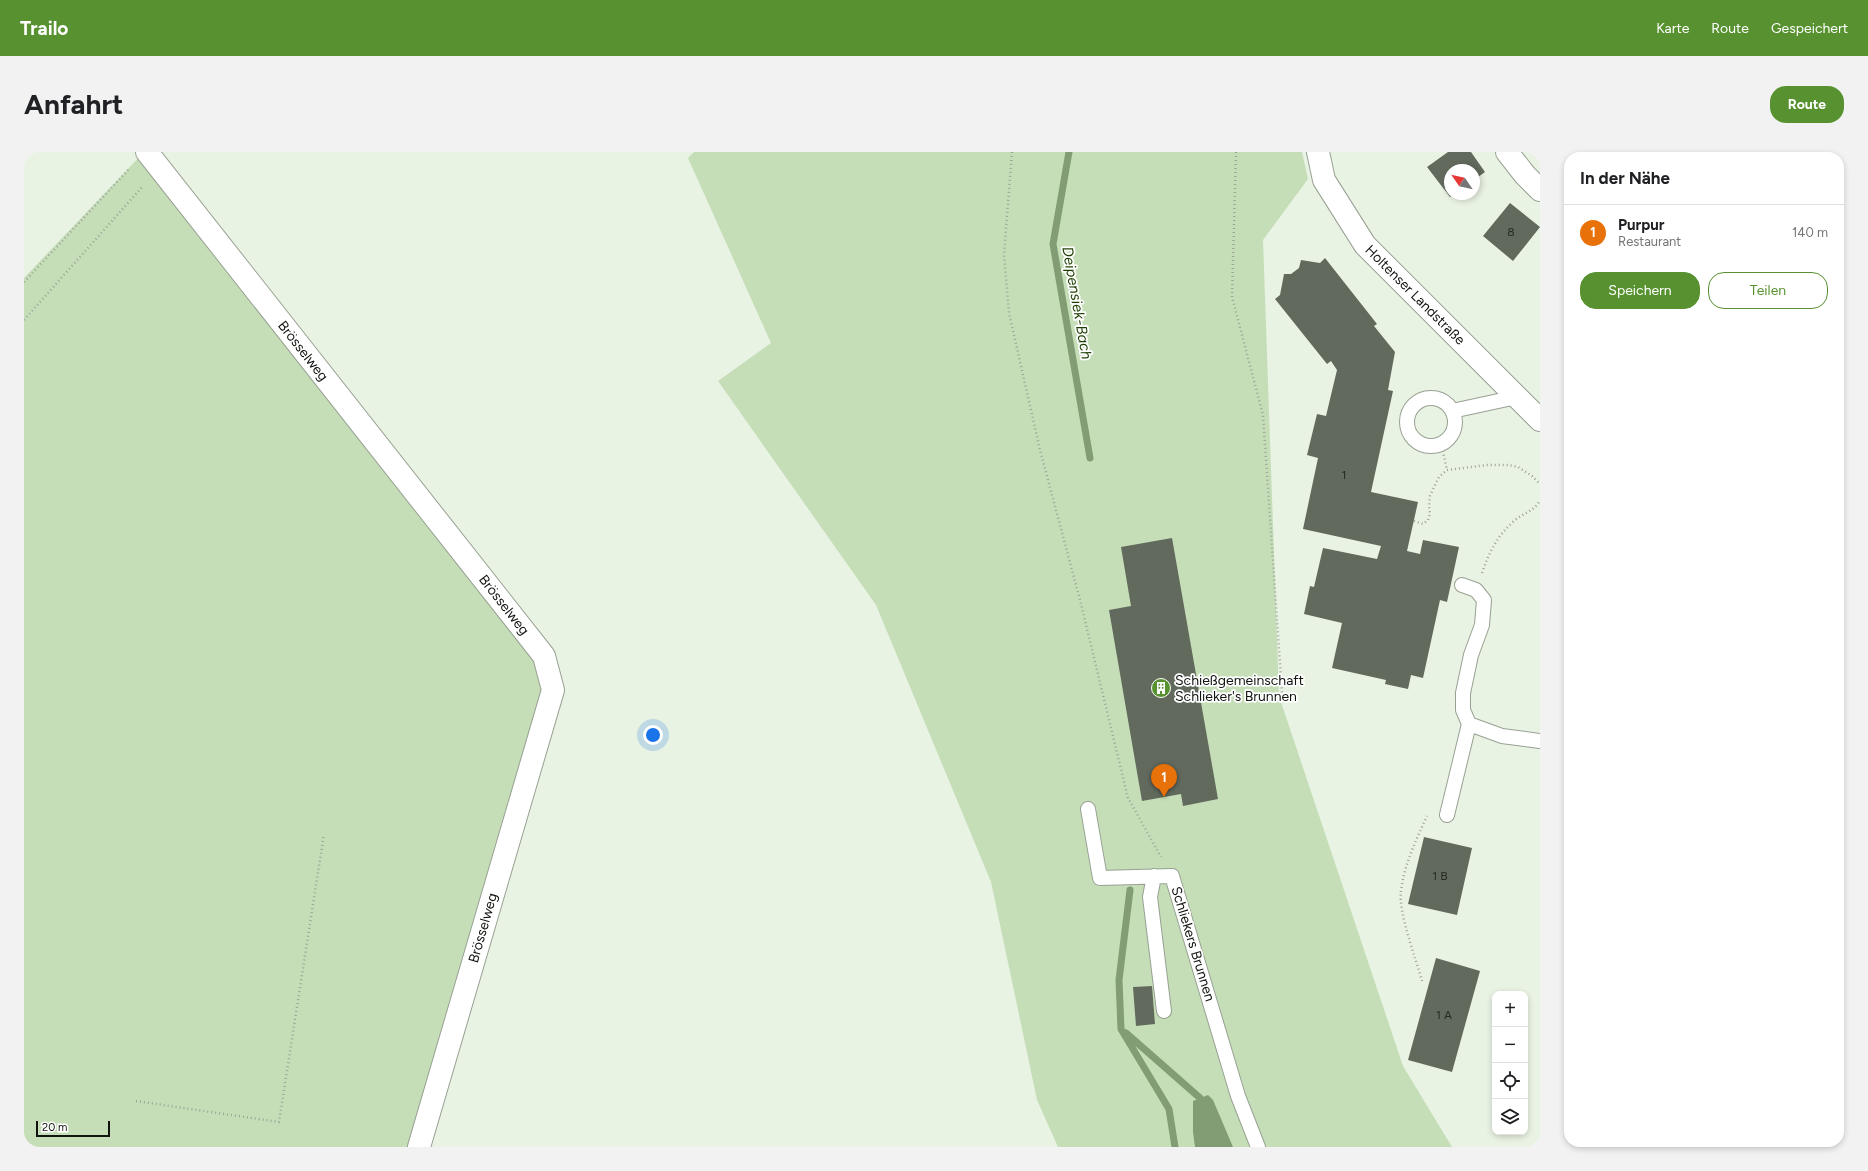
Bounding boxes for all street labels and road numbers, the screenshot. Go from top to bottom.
street label: Holtenser Landstraße [1361,241,1469,349]
street label: Brösselweg [274,317,332,385]
street label: Brösselweg [475,571,533,639]
street label: Schliekers Brunnen [1167,885,1219,1004]
street label: Brösselweg [465,891,501,965]

